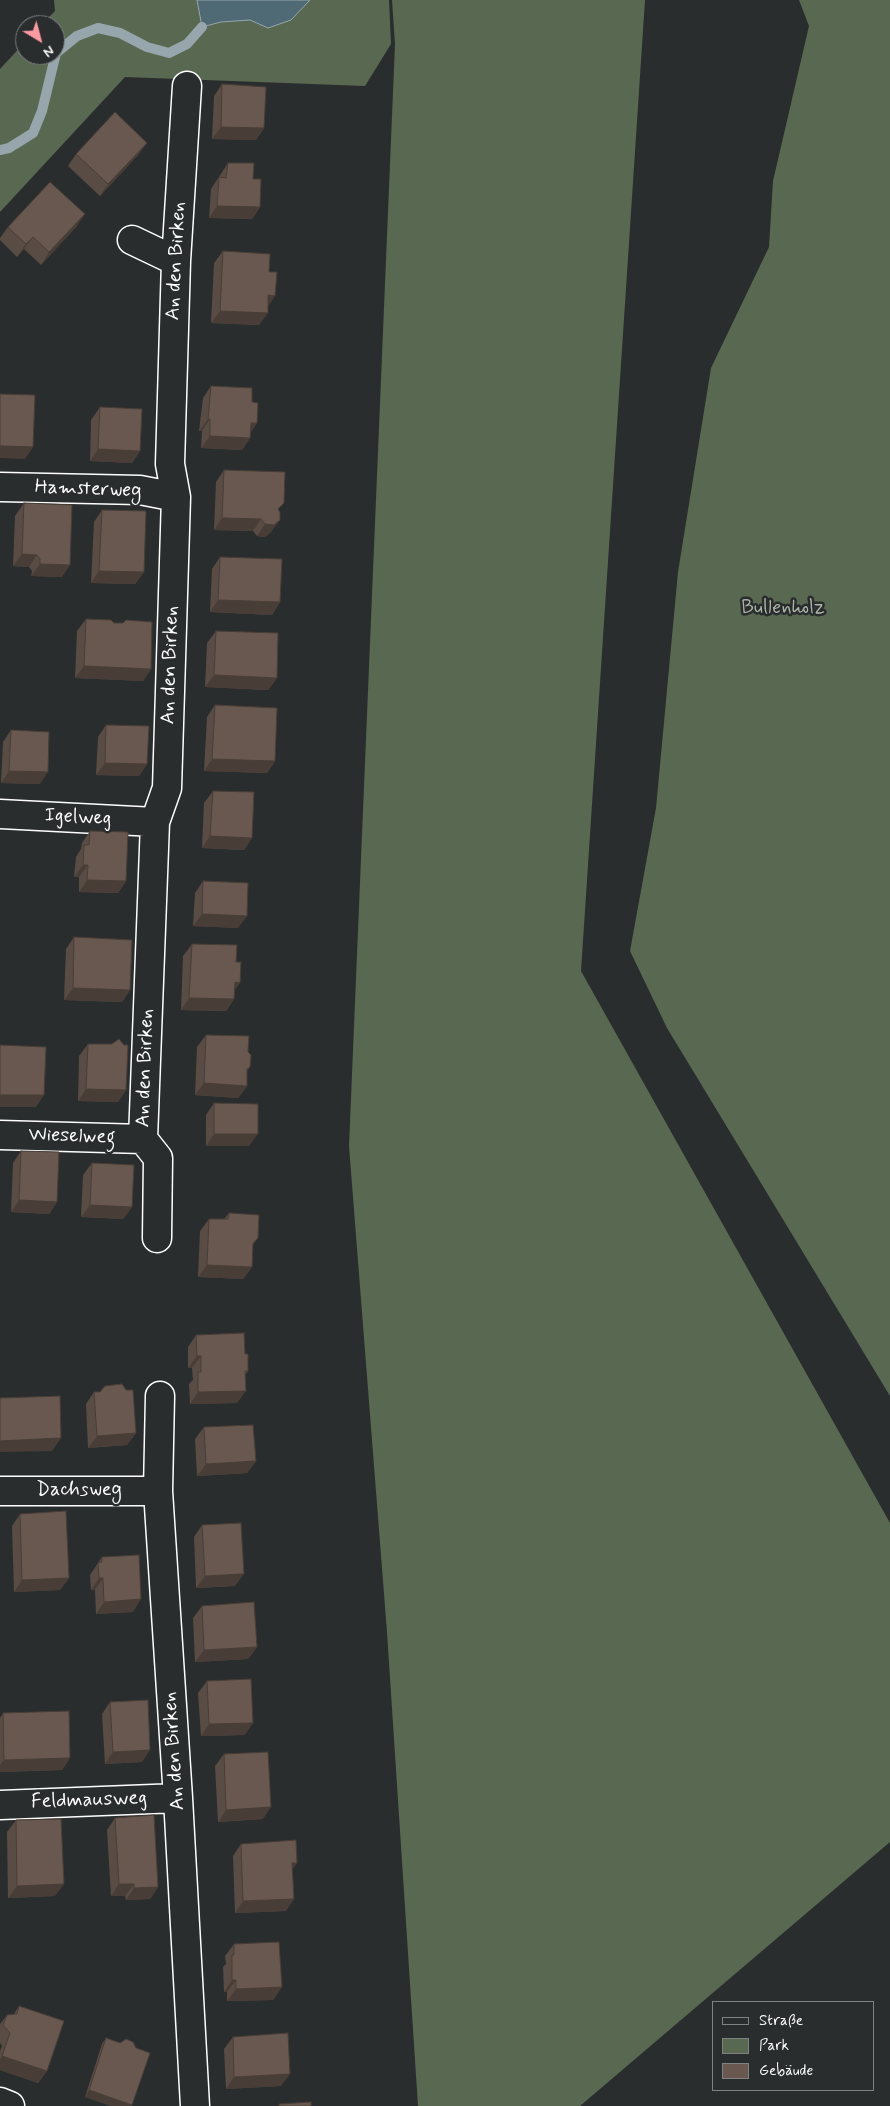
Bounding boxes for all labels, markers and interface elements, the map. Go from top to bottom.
north arrow [15,15,65,65]
text: N [39,41,58,61]
street label: An den Birken [162,201,192,321]
street label: Hamsterweg [34,476,142,504]
park label: Bullenholz [741,597,825,621]
street label: An den Birken [157,605,185,725]
street label: Igelweg [44,804,112,832]
street label: An den Birken [132,1008,160,1128]
street label: Wieselweg [28,1123,116,1151]
street label: Dachsweg [36,1479,122,1503]
street label: An den Birken [159,1691,191,1811]
street label: Feldmausweg [31,1787,147,1815]
legend [712,2001,875,2091]
text: Straße [759,2011,803,2031]
text: Park [759,2036,789,2056]
text: Gebäude [759,2061,813,2081]

